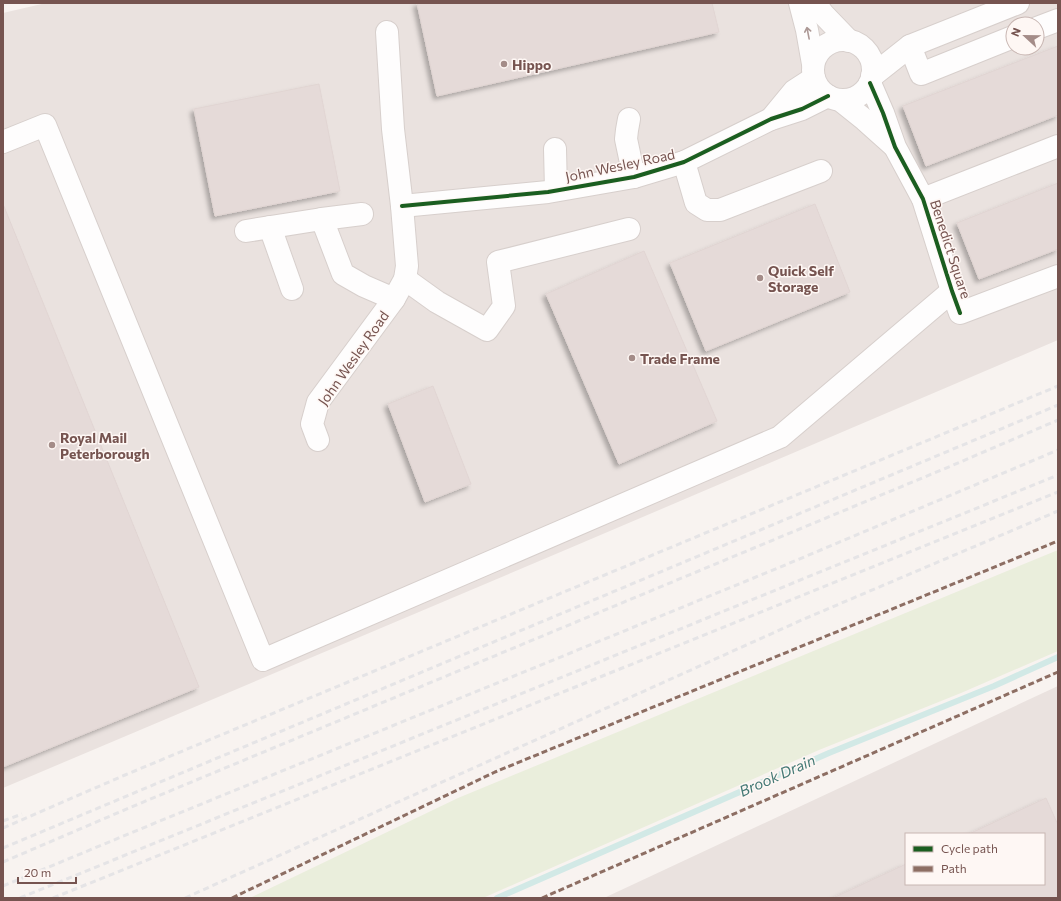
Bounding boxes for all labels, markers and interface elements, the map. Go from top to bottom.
north arrow [1005,16,1045,56]
text: N [1008,26,1023,38]
one-way arrow [803,27,811,40]
place label: Hippo [512,56,551,73]
marker: Hippo [499,59,509,69]
street label: John Wesley Road [564,145,676,185]
street label: Benedict Square [927,197,975,301]
place label: Quick Self Storage [768,262,834,295]
marker: Quick Self Storage [755,273,765,283]
street label: John Wesley Road [314,307,392,409]
place label: Trade Frame [640,350,720,367]
marker: Trade Frame [627,353,637,363]
place label: Royal Mail Peterborough [60,429,150,462]
marker: Royal Mail Peterborough [47,440,57,450]
water label: Brook Drain [736,750,818,800]
legend [905,833,1045,885]
text: Cycle path [941,841,998,855]
scale bar [18,859,76,885]
text: Path [941,861,967,875]
text: 20 m [24,865,51,879]

